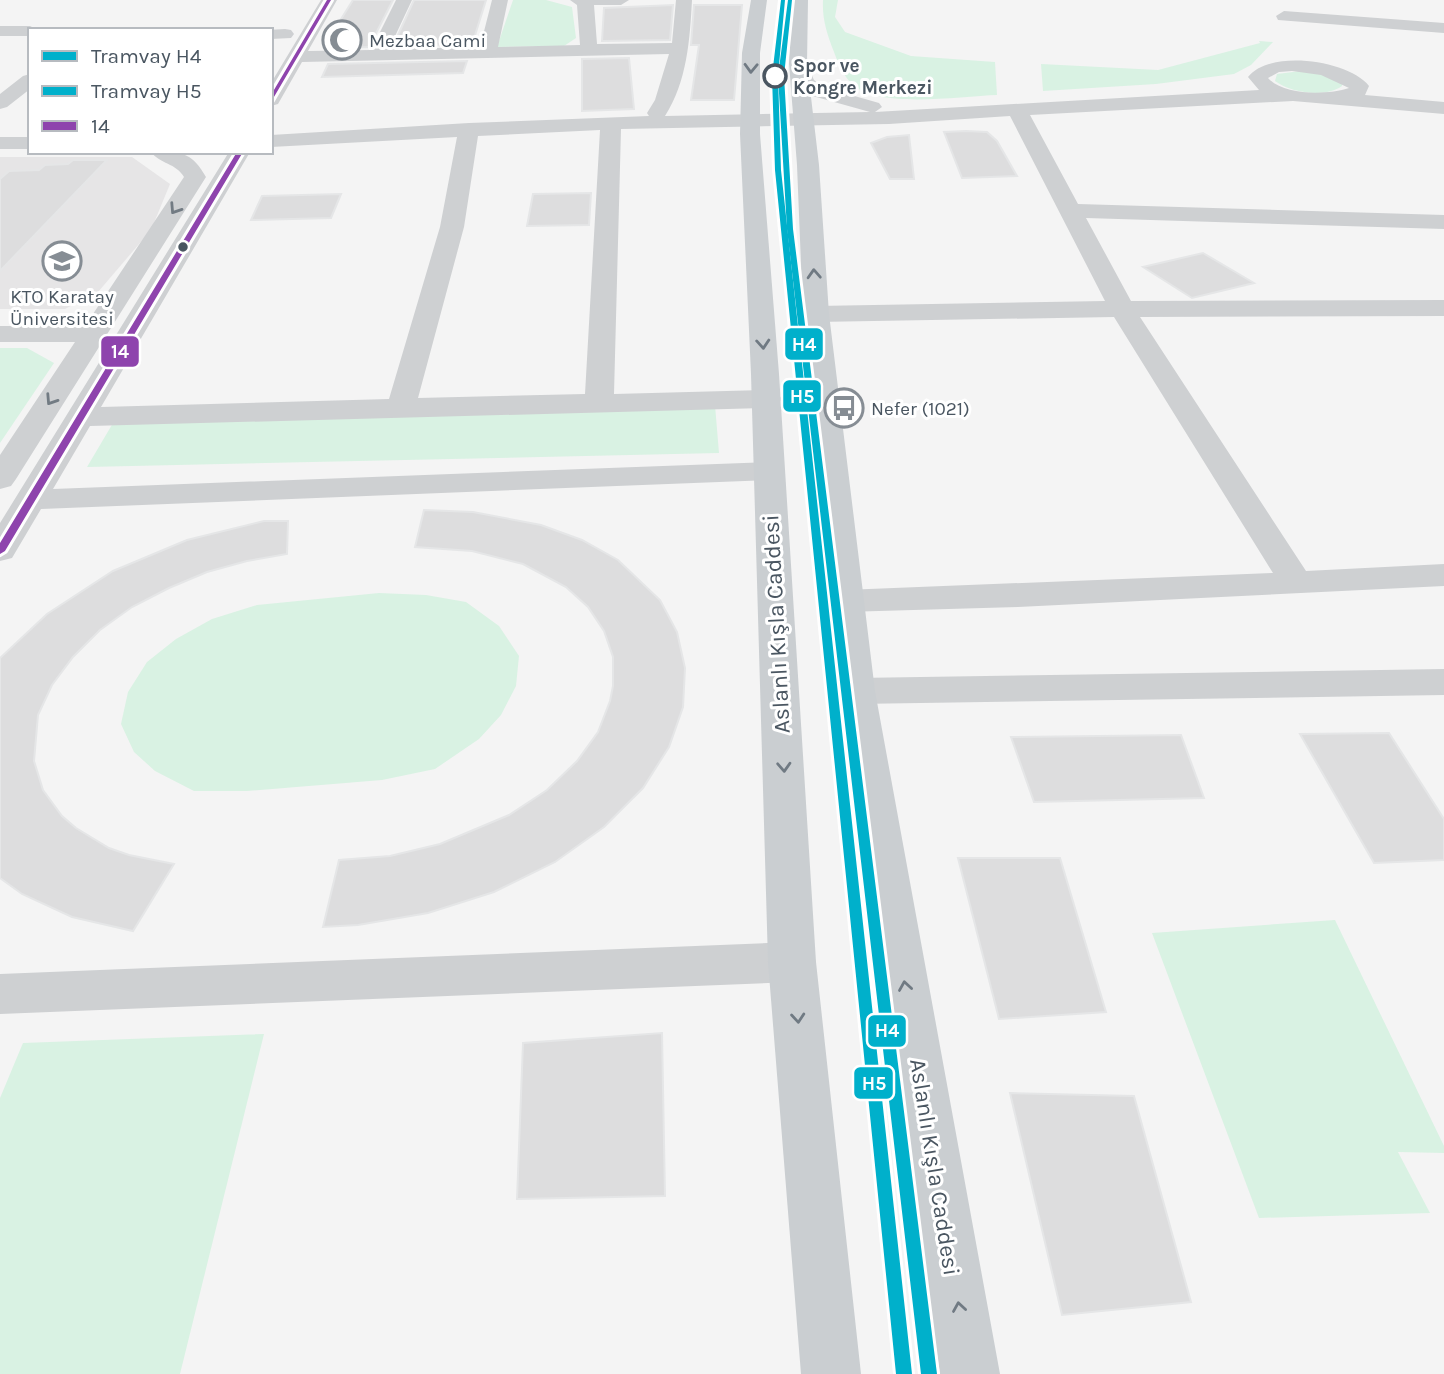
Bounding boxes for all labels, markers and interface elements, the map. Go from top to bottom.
mosque icon: Mezbaa Cami [321,19,363,61]
legend [28,28,273,154]
place label: Mezbaa Cami [369,30,486,52]
text: Tramvay H4 [91,44,202,68]
place label: Spor ve Kongre Merkezi [793,55,933,99]
one-way arrow [744,62,759,73]
marker: Spor ve Kongre Merkezi [763,64,787,88]
text: Tramvay H5 [91,79,202,103]
text: 14 [91,114,110,138]
one-way arrow [170,202,183,215]
school or university icon: KTO Karatay Üniversitesi [41,240,83,282]
unlabelled marker [176,240,190,254]
one-way arrow [807,269,822,280]
place label: KTO Karatay Üniversitesi [10,286,114,330]
line badge: H4 [784,327,824,361]
text: H4 [792,334,817,356]
line badge: 14 [100,335,140,368]
one-way arrow [756,338,771,349]
text: 14 [111,341,130,363]
line badge: H5 [782,379,822,413]
text: H5 [790,386,814,408]
bus stop icon: Nefer (1021) [823,387,865,429]
one-way arrow [47,393,60,406]
place label: Nefer (1021) [871,398,970,420]
street label: Aslanlı Kışla Caddesi [757,514,796,734]
one-way arrow [776,761,791,772]
one-way arrow [898,980,913,992]
one-way arrow [790,1012,805,1024]
line badge: H4 [867,1014,907,1048]
text: H4 [875,1020,900,1042]
street label: Aslanlı Kışla Caddesi [904,1057,965,1277]
line badge: H5 [853,1066,894,1100]
text: H5 [862,1073,886,1095]
one-way arrow [952,1301,967,1313]

